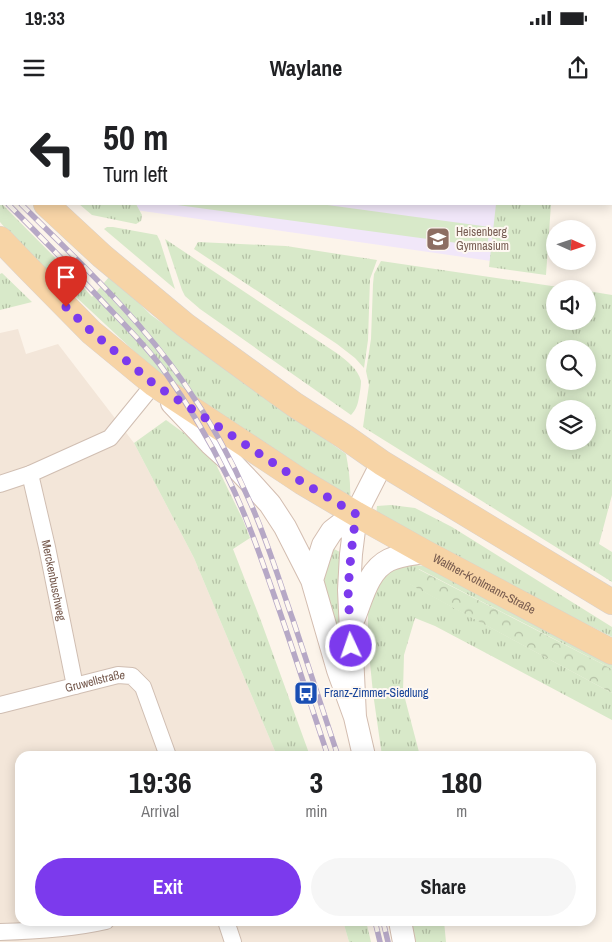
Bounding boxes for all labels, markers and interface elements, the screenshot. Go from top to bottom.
text: 19:33 [25,5,65,31]
text: Waylane [270,53,342,83]
icon: menu [20,54,48,82]
icon: share [564,54,592,82]
text: 50 m [103,114,168,161]
icon: left [20,120,85,185]
text: Turn left [103,159,168,189]
north arrow [546,220,596,270]
map controls [546,220,596,450]
place label: Heisenberg Gymnasium [456,224,509,254]
school or university icon: Heisenberg Gymnasium [425,226,451,252]
pin [45,256,87,307]
icon: arrive [52,263,80,291]
button: sound [546,280,596,330]
button: search [546,340,596,390]
button: layers [546,400,596,450]
street label: Merckenbuschweg [38,538,70,623]
street label: Walther-Kohlmann-Straße [430,550,538,618]
position arrow [324,619,376,671]
street label: Gruwellstraße [63,667,125,696]
bus stop icon: Franz-Zimmer-Siedlung [293,680,319,706]
place label: Franz-Zimmer-Siedlung [324,685,429,701]
text: 19:36 [129,762,192,802]
text: 3 [310,762,323,802]
text: 180 [441,762,482,802]
text: Arrival [141,800,179,822]
text: min [305,800,327,822]
text: m [456,800,467,822]
button: Exit [35,858,301,916]
button: Share [311,858,576,916]

